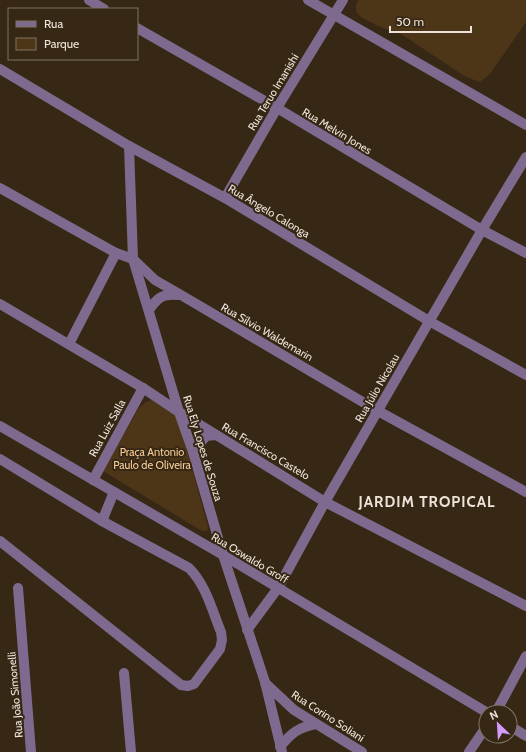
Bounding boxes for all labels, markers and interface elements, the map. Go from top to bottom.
legend [8,8,138,60]
scale bar [390,8,471,34]
text: 50 m [396,14,424,29]
text: Rua [44,16,63,31]
text: Parque [44,36,79,51]
street label: Rua Teruo Imanishi [244,51,302,133]
street label: Rua Melvin Jones [300,105,375,157]
street label: Rua Ângelo Calonga [226,181,313,241]
street label: Rua Sílvio Waldemarin [219,300,315,364]
street label: Rua Júlio Nicolau [352,351,402,425]
street label: Rua Ely Lopes de Souza [180,393,226,503]
street label: Rua Luiz Salla [86,396,129,459]
street label: Rua Francisco Castelo [220,419,312,483]
park label: Praça Antonio Paulo de Oliveira [113,445,192,472]
district label: JARDIM TROPICAL [357,493,496,511]
street label: Rua Oswaldo Groff [209,530,291,587]
street label: Rua João Simonelli [4,651,26,739]
street label: Rua Corino Soliani [289,687,367,745]
north arrow [478,704,518,744]
text: N [487,707,500,723]

